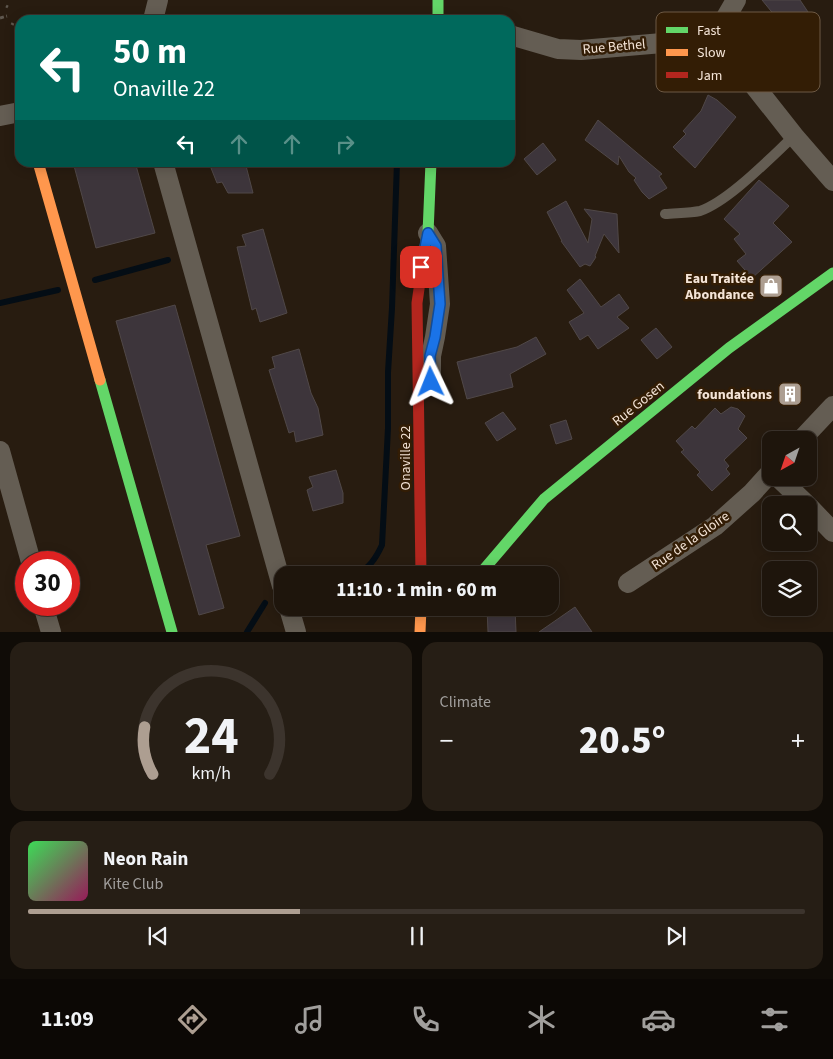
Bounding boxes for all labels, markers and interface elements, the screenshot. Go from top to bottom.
legend [656,12,820,92]
text: Fast [697,21,721,41]
text: 50 m [113,27,187,77]
street label: Rue Bethel [582,34,647,60]
icon: left [30,35,95,100]
text: Slow [697,43,726,63]
text: Jam [697,66,722,86]
text: Onaville 22 [113,73,215,105]
icon: left [172,130,200,158]
icon: ahead [225,130,253,158]
icon: ahead [278,130,306,158]
icon: right [331,130,359,158]
pin [400,246,442,288]
icon: arrive [407,253,435,281]
place label: Eau Traitée Abondance [684,269,754,305]
shop icon: Eau Traitée Abondance [758,273,784,299]
position arrow [404,355,456,407]
street label: Rue Gosen [608,376,669,431]
building icon: foundations [777,381,803,407]
place label: foundations [697,385,772,405]
street label: Onaville 22 [396,426,416,490]
north arrow [762,431,818,486]
map controls [762,431,817,616]
button: search [762,496,817,551]
street label: Rue de la Gloire [647,506,734,575]
speed limit sign: 30 [15,551,80,616]
button: layers [762,561,817,616]
text: 11:10 · 1 min · 60 m [336,577,497,604]
text: Climate [440,691,491,713]
text: 24 [183,700,238,774]
text: 20.5° [579,714,666,768]
text: − [440,721,453,761]
text: + [791,721,805,761]
text: km/h [191,761,231,786]
text: Neon Rain [103,846,188,873]
text: Kite Club [103,873,163,895]
icon: previous [144,922,172,950]
icon: pause [403,922,431,950]
icon: next [662,922,690,950]
icon: directions [175,1002,210,1037]
icon: music [292,1002,327,1037]
icon: phone [408,1002,443,1037]
icon: climate [524,1002,559,1037]
icon: car [641,1002,676,1037]
icon: filters [757,1002,792,1037]
text: 11:09 [41,1003,94,1035]

